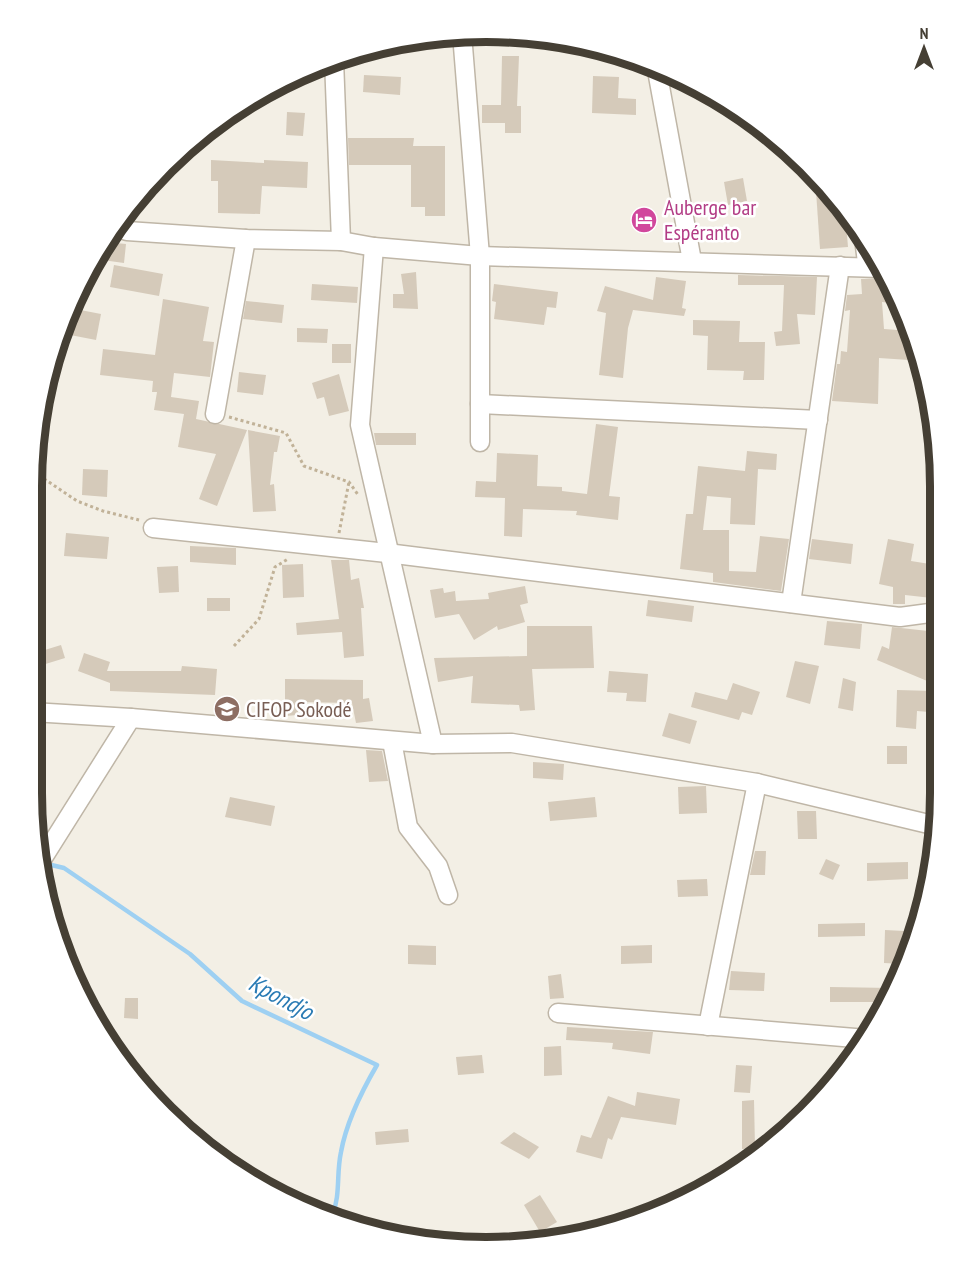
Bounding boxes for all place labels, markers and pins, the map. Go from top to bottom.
place label: Auberge bar Espéranto [664,193,756,246]
hotel icon: Auberge bar Espéranto [629,205,659,235]
school or university icon: CIFOP Sokodé [212,694,242,724]
place label: CIFOP Sokodé [246,695,352,723]

